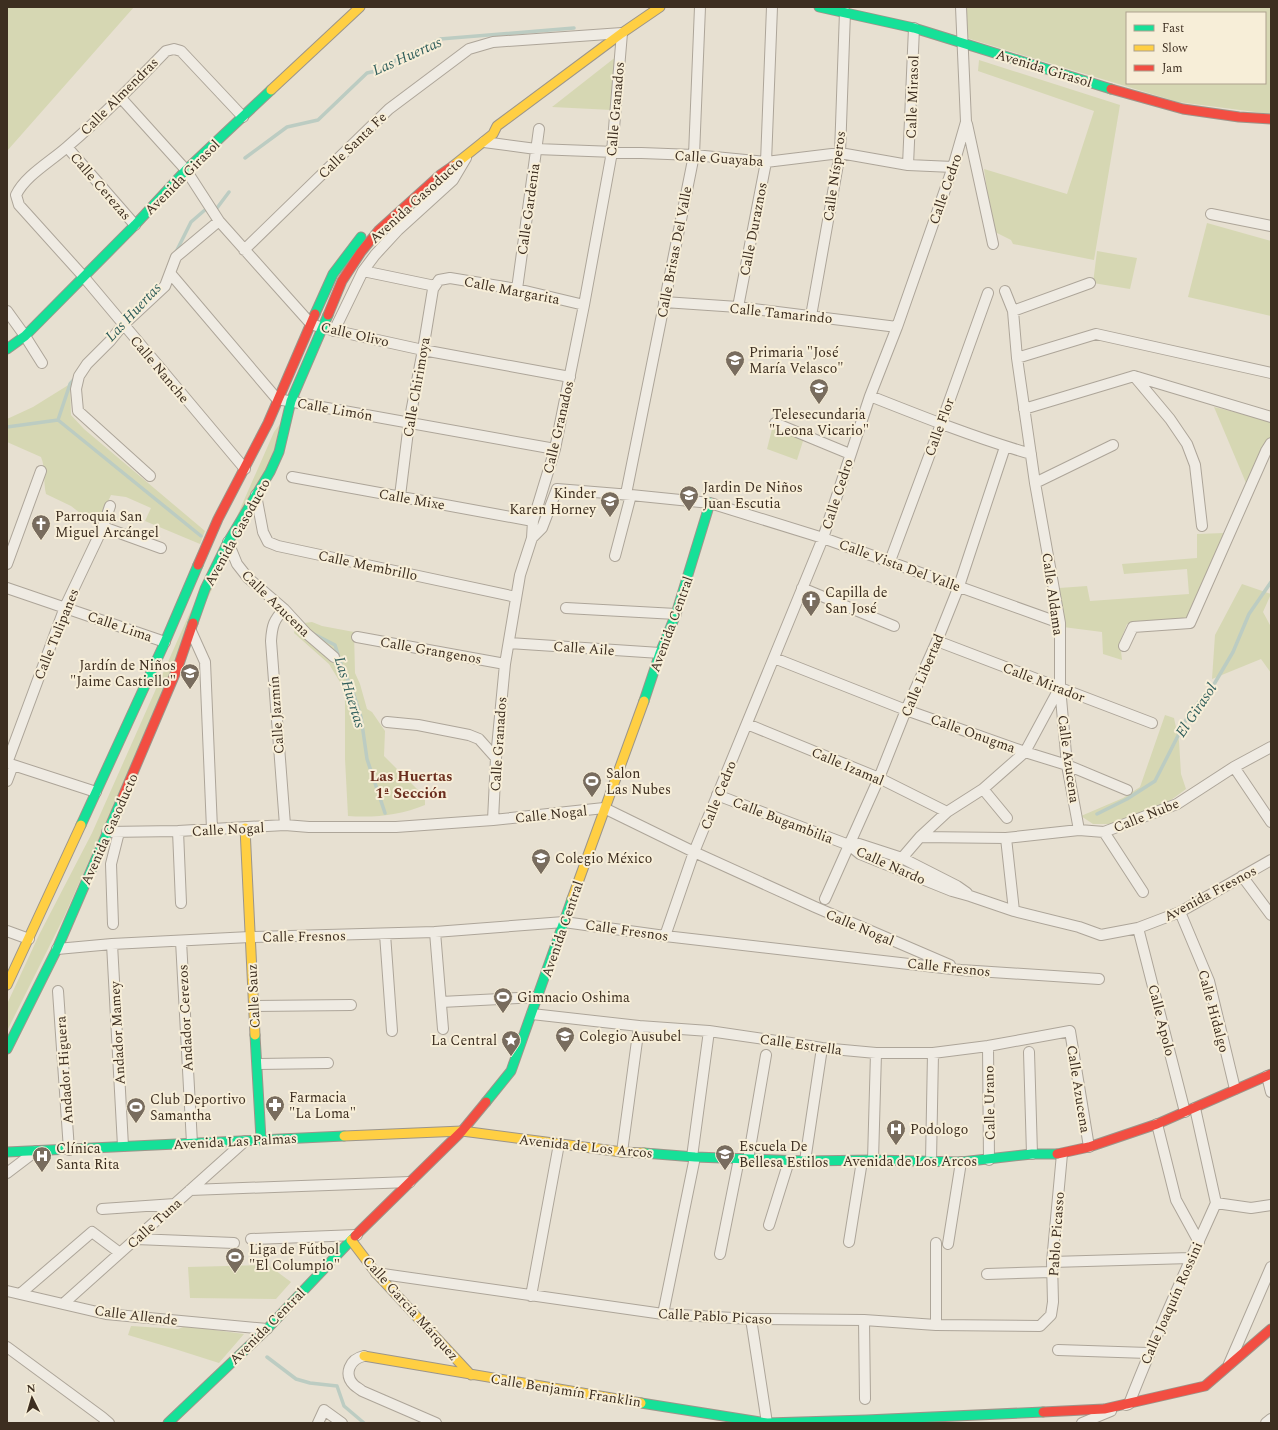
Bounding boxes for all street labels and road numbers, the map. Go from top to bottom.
street label: Avenida Girasol [993,44,1094,93]
street label: Calle Almendras [75,52,163,140]
street label: Calle Mirasol [901,55,924,139]
street label: Calle Granados [601,61,630,157]
street label: Calle Santa Fe [313,107,392,184]
street label: Calle Nísperos [818,130,851,223]
street label: Avenida Girasol [140,135,225,220]
street label: Calle Guayaba [674,145,764,172]
street label: Calle Cerezas [65,148,136,225]
street label: Calle Cedro [924,151,967,227]
street label: Avenida Gasoducto [365,152,468,248]
street label: Calle Gardenia [512,162,545,256]
street label: Calle Duraznos [734,180,773,278]
street label: Calle Brisas Del Valle [651,184,698,320]
street label: Calle Margarita [462,271,562,310]
street label: Calle Tamarindo [728,298,833,329]
street label: Calle Olivo [319,316,391,353]
street label: Calle Nanche [125,331,195,408]
street label: Calle Chirimoya [397,335,436,439]
street label: Calle Granados [538,378,579,476]
street label: Calle Limón [295,393,374,426]
street label: Calle Flor [919,395,960,459]
street label: Calle Cedro [816,456,859,532]
street label: Avenida Gasoducto [199,475,276,590]
street label: Calle Mixe [377,483,447,516]
street label: Calle Vista Del Valle [836,534,964,597]
street label: Calle Membrillo [316,545,420,586]
street label: Calle Aldama [1036,551,1069,637]
street label: Calle Azucena [236,565,315,642]
street label: Avenida Central [644,573,699,675]
street label: Calle Tulipanes [29,585,84,683]
street label: Calle Lima [85,606,155,647]
street label: Calle Libertad [895,630,949,720]
street label: Calle Grangenos [378,631,483,670]
street label: Calle Aile [553,636,615,661]
street label: Calle Mirador [1000,657,1088,708]
street label: Calle Jazmín [263,675,290,755]
street label: Calle Granados [485,696,512,792]
street label: Calle Onugma [927,708,1018,759]
street label: Calle Azucena [1052,714,1085,805]
street label: Calle Izamal [808,742,888,791]
street label: Calle Cedro [695,757,742,833]
street label: Avenida Gasoducto [75,770,144,888]
street label: Calle Bugambilia [729,792,836,849]
street label: Calle Nube [1110,793,1182,838]
street label: Calle Nogal [514,800,588,829]
street label: Calle Nogal [191,817,265,842]
street label: Calle Nardo [853,841,929,890]
street label: Avenida Fresnos [1160,860,1260,927]
street label: Avenida Central [536,878,589,980]
street label: Calle Nogal [822,904,897,951]
street label: Calle Fresnos [584,914,670,947]
street label: Calle Fresnos [262,925,346,948]
street label: Calle Fresnos [906,953,992,982]
street label: Calle Sauz [241,963,266,1029]
street label: Andador Cerezos [172,964,199,1072]
street label: Calle Hidalgo [1192,967,1235,1055]
street label: Andador Mamey [104,979,131,1085]
street label: Calle Apolo [1142,982,1181,1058]
street label: Andador Higuera [50,1015,79,1125]
street label: Calle Estrella [758,1028,844,1061]
street label: Calle Azucena [1061,1044,1096,1135]
street label: Calle Urano [978,1065,1001,1141]
street label: Avenida Las Palmas [173,1128,297,1155]
street label: Avenida de Los Arcos [518,1129,654,1164]
street label: Avenida de Los Arcos [843,1151,977,1172]
street label: Pablo Picasso [1043,1191,1070,1277]
street label: Calle Tuna [122,1193,187,1254]
street label: Calle Joaquín Rossini [1135,1238,1208,1368]
street label: Calle García Márquez [358,1251,464,1366]
street label: Avenida Central [224,1283,310,1369]
street label: Calle Allende [93,1300,179,1331]
street label: Calle Pablo Picaso [657,1303,773,1330]
street label: Calle Benjamín Franklin [489,1368,643,1413]

